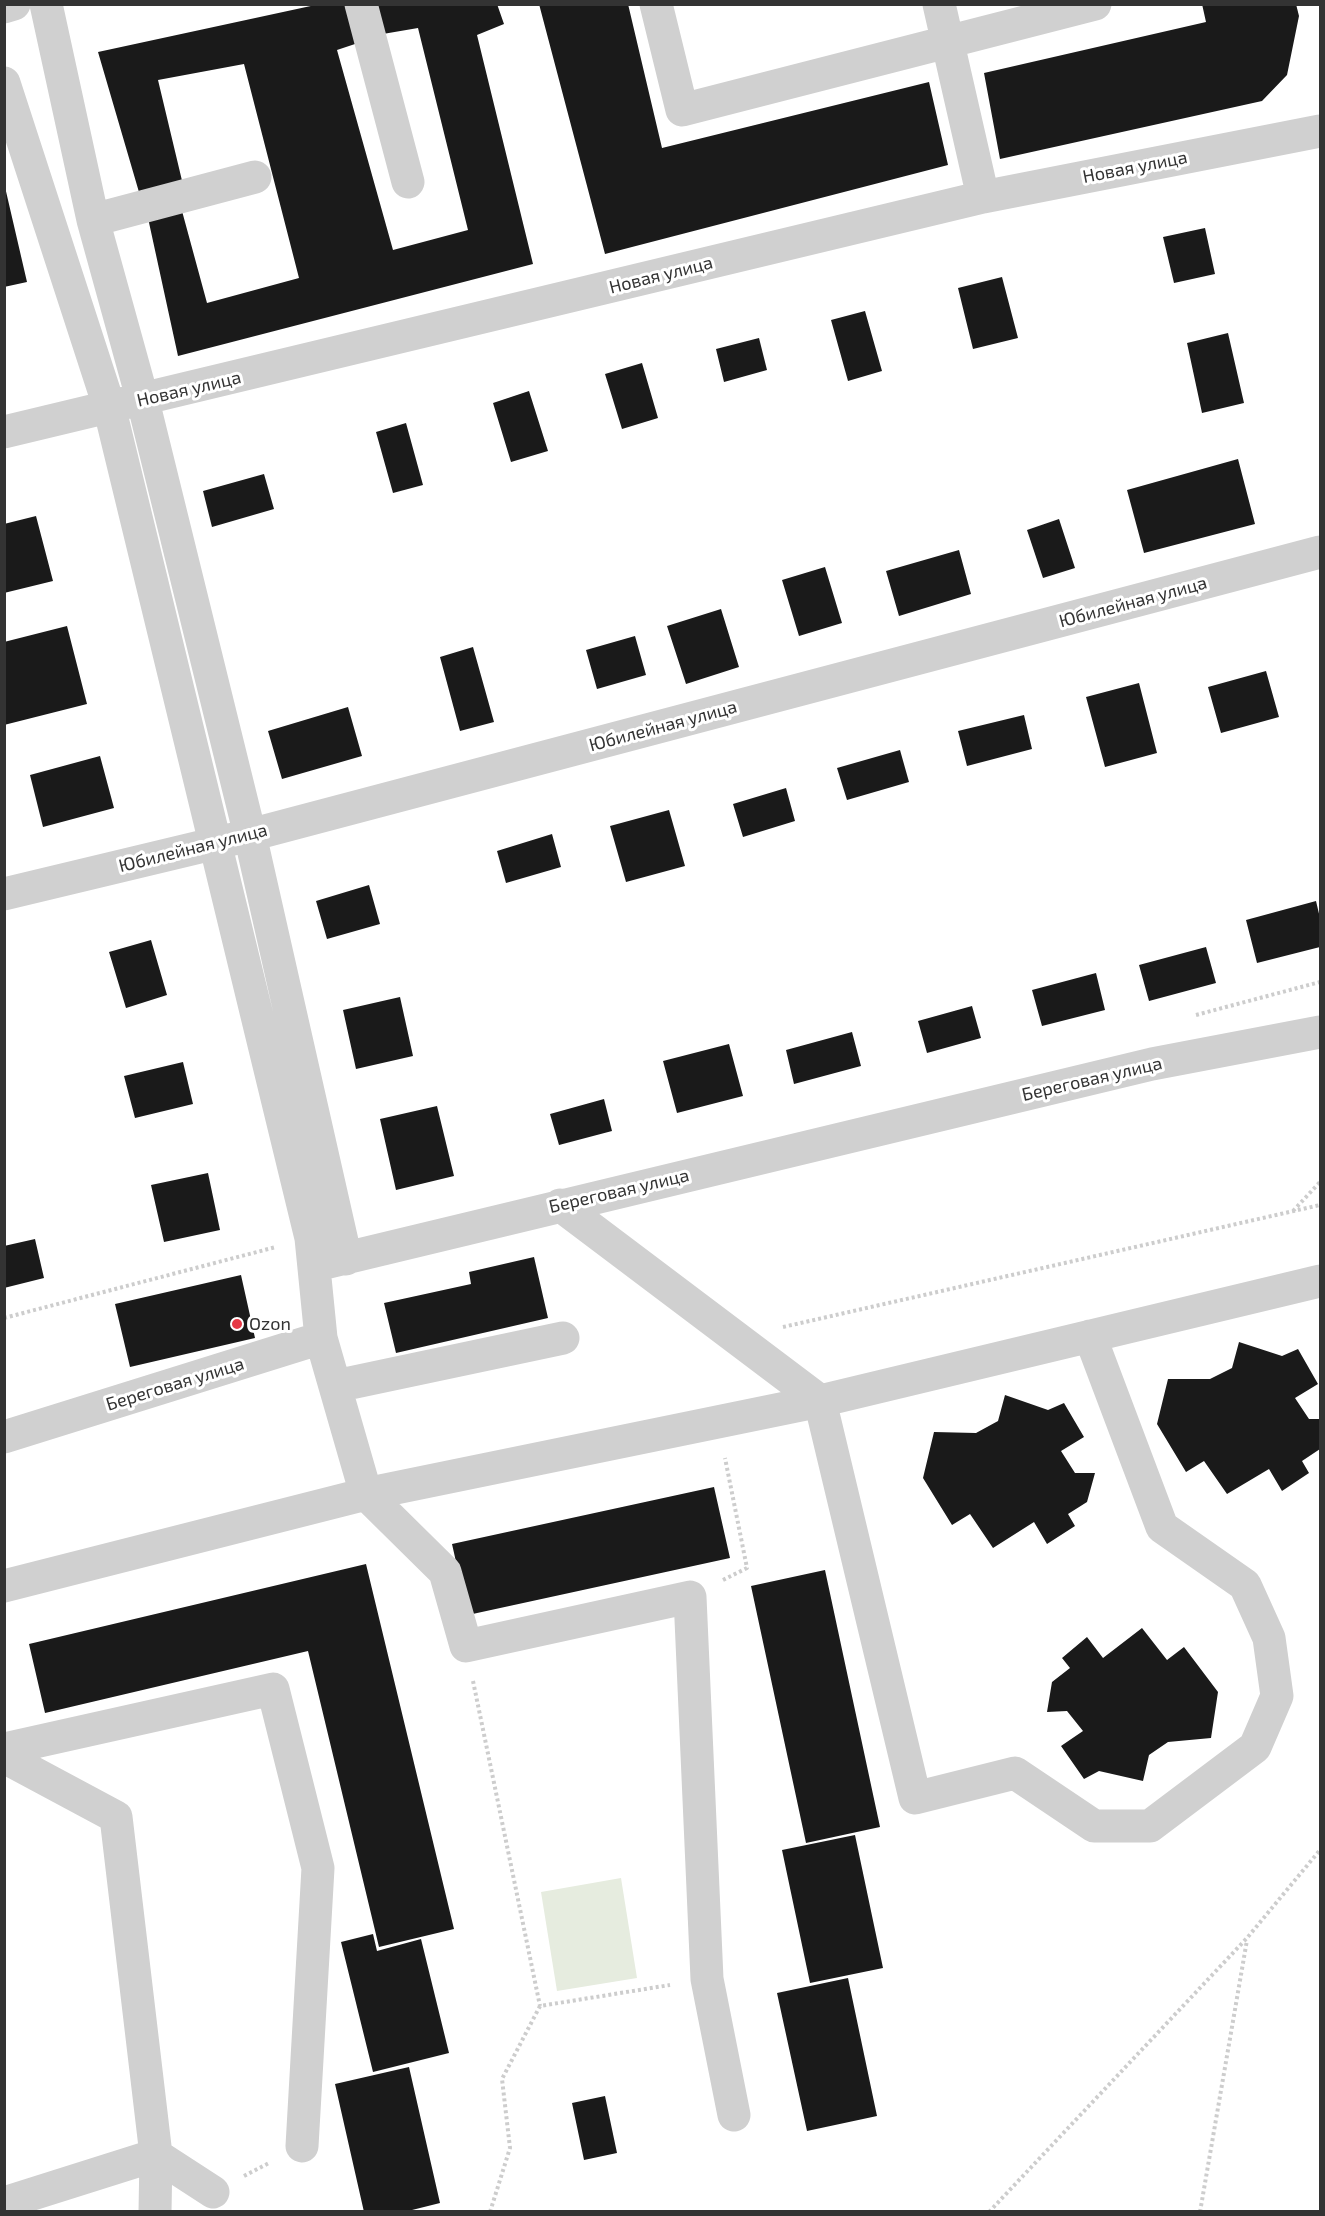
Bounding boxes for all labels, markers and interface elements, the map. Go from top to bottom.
street label: Новая улица [1081,146,1189,188]
street label: Новая улица [607,252,715,298]
street label: Новая улица [135,367,243,411]
street label: Юбилейная улица [1057,572,1209,632]
street label: Юбилейная улица [587,696,739,756]
street label: Юбилейная улица [116,819,270,877]
street label: Береговая улица [1020,1052,1164,1106]
street label: Береговая улица [547,1164,691,1218]
place label: Ozon [249,1313,291,1335]
marker: Ozon [230,1317,244,1331]
street label: Береговая улица [103,1353,247,1415]

